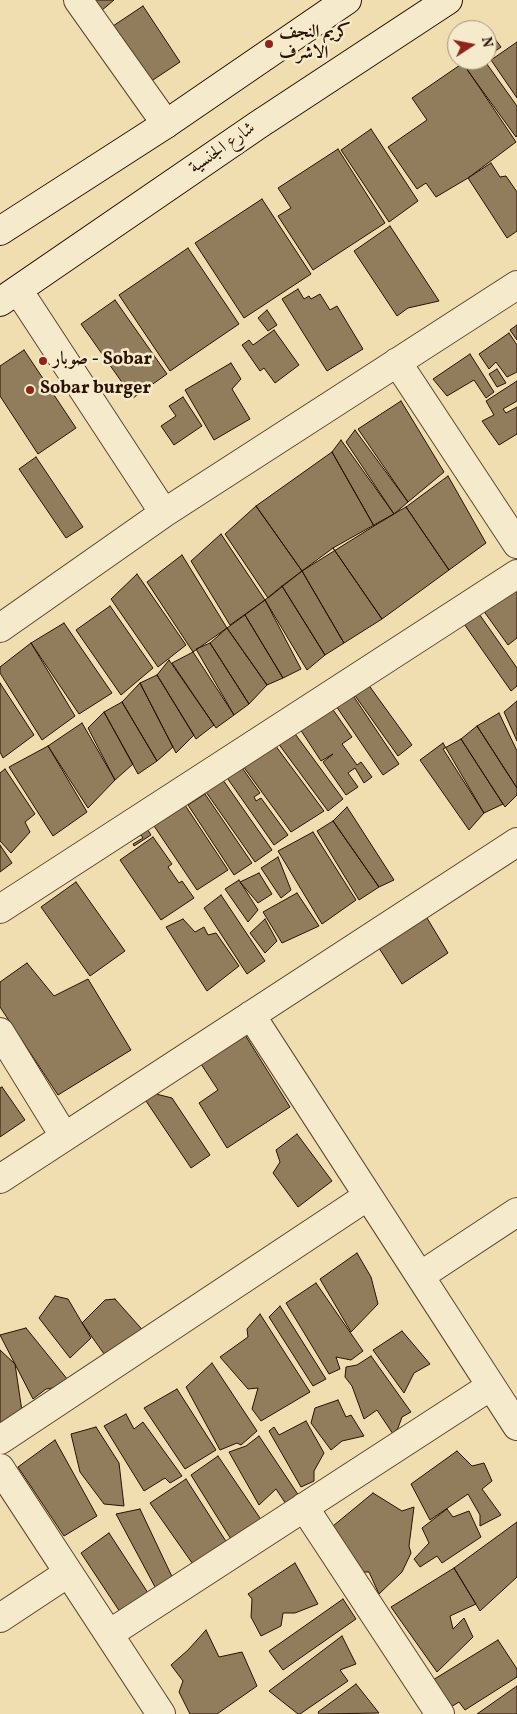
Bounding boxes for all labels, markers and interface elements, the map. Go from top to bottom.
north arrow [447,20,497,70]
place label: كريم النجف الاشرف [279,23,350,66]
text: N [476,35,497,49]
marker: كريم النجف الاشرف [263,38,275,50]
street label: شارع الجنسية [186,118,260,180]
place label: صوبار - Sobar [53,350,152,372]
marker: صوبار - Sobar [37,355,49,367]
place label: Sobar burger [40,379,151,401]
marker: Sobar burger [24,384,36,396]

